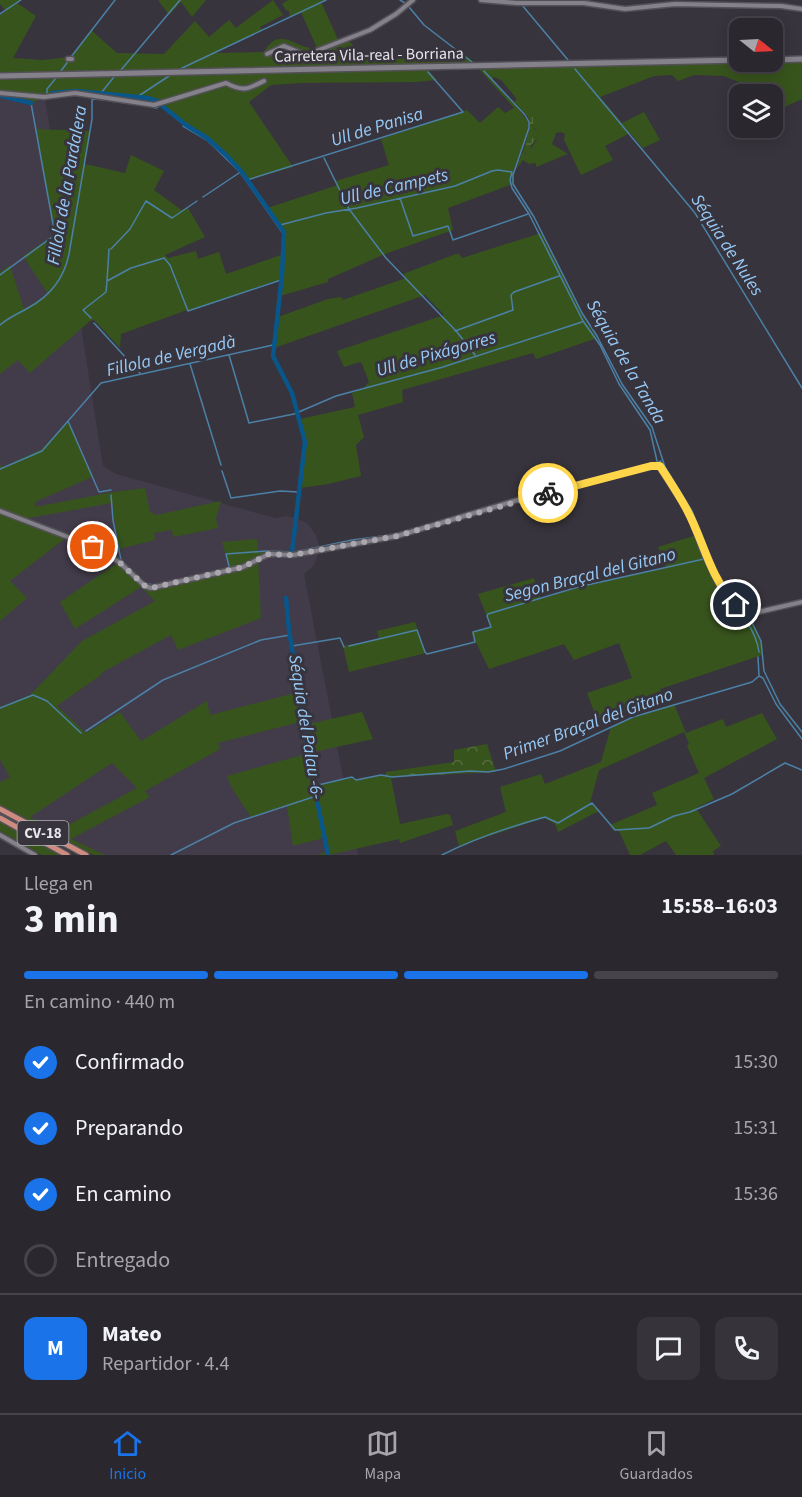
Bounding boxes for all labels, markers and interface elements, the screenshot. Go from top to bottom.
north arrow [729,18,783,72]
map controls [729,18,783,138]
street label: Carretera Vila-real - Borriana [274,42,464,68]
button: layers [729,84,783,138]
water label: Ull de Panisa [328,101,427,153]
water label: Fillola de la Pardalera [41,103,93,267]
water label: Ull de Campets [337,162,451,212]
water label: Séquia de Nules [685,189,769,301]
water label: Séquia de la Tanda [580,295,672,429]
water label: Ull de Pixágorres [373,325,499,383]
water label: Fillola de Vergadà [104,329,238,383]
courier [518,463,578,523]
icon: bike [532,477,565,510]
pin [67,521,118,572]
icon: bag [76,530,109,563]
water label: Segon Braçal del Gitano [502,542,678,608]
pin [710,579,761,630]
icon: home [719,588,752,621]
water label: Séquia del Palau -6- [282,653,330,801]
water label: Primer Braçal del Gitano [499,682,677,766]
road number: CV-18 [18,821,68,845]
text: Llega en [24,870,93,898]
text: 15:58–16:03 [661,890,778,922]
text: 3 min [24,892,119,948]
text: En camino · 440 m [24,988,175,1016]
icon: check [24,1046,57,1079]
text: Confirmado [75,1046,184,1078]
text: 15:30 [733,1048,778,1076]
icon: check [24,1112,57,1145]
text: Preparando [75,1112,183,1144]
text: 15:31 [733,1114,778,1142]
icon: check [24,1178,57,1211]
text: En camino [75,1178,172,1210]
text: 15:36 [733,1180,778,1208]
text: Entregado [75,1244,170,1276]
button: chat [637,1317,700,1380]
button: phone [715,1317,778,1380]
text: Mateo [102,1318,162,1350]
text: M [47,1332,64,1364]
text: Repartidor · 4.4 [102,1350,229,1378]
tab: Inicio [109,1427,146,1485]
tab: Mapa [365,1427,401,1485]
tab: Guardados [620,1427,693,1485]

